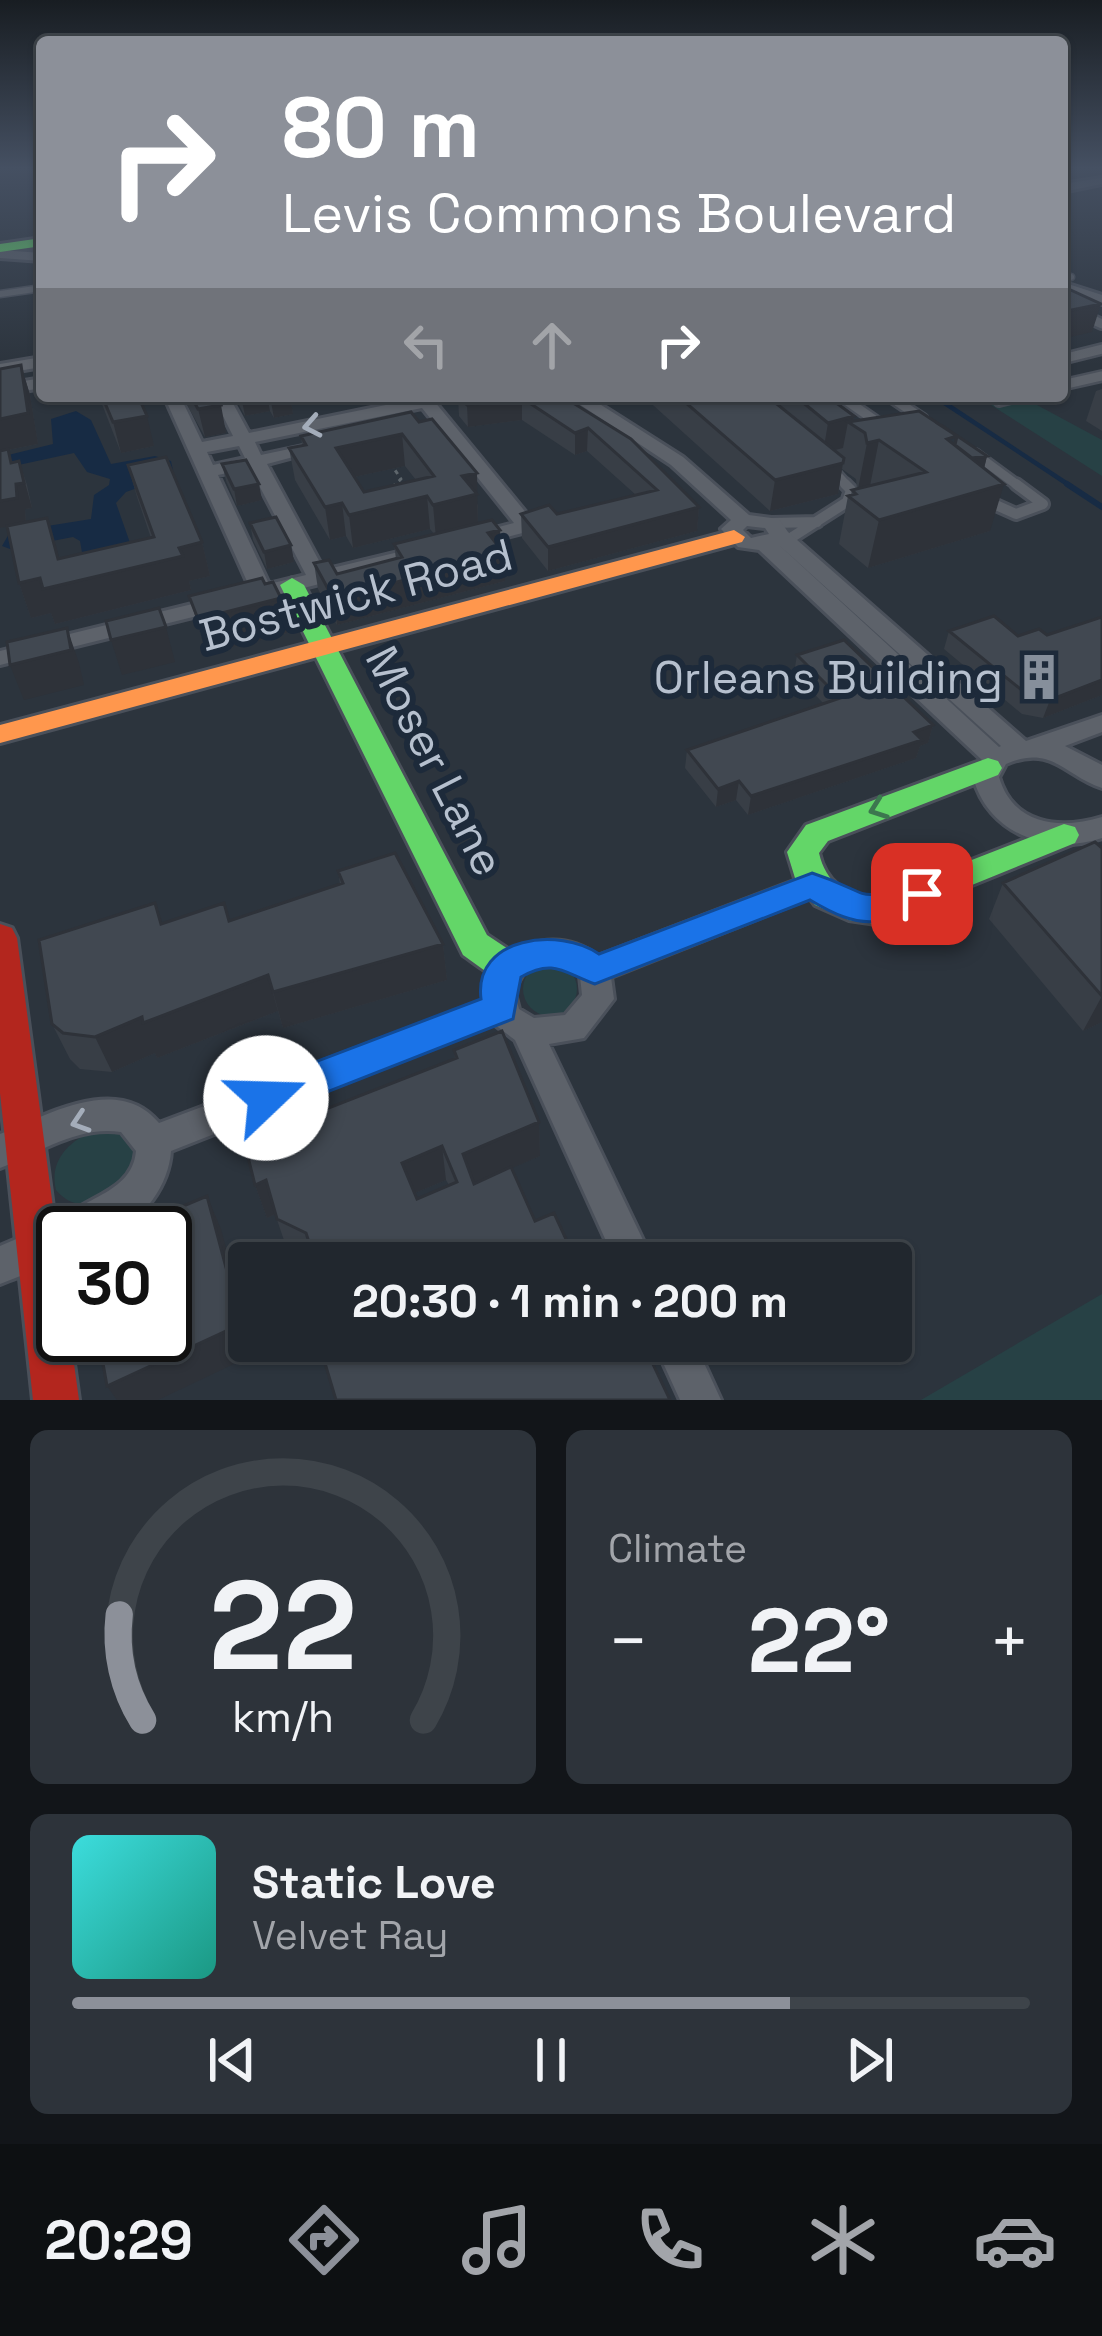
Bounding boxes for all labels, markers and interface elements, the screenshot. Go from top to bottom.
text: 80 m [282,74,480,182]
icon: right [84,84,240,240]
text: Levis Commons Boulevard [282,179,956,248]
icon: left [393,312,459,378]
icon: ahead [519,312,585,378]
icon: right [645,312,711,378]
one-way arrow [302,412,322,437]
street label: Bostwick Road [193,526,519,664]
street label: Moser Lane [353,637,517,885]
place label: Orleans Building [654,649,1003,706]
building icon: Orleans Building [1014,652,1064,702]
one-way arrow [869,794,890,819]
pin [871,843,973,945]
icon: arrive [889,861,955,927]
position arrow [203,1035,329,1161]
one-way arrow [70,1108,91,1133]
speed limit sign: 30 [36,1206,192,1362]
text: 20:30 · 1 min · 200 m [352,1273,788,1330]
text: Climate [608,1524,747,1573]
text: 22 [209,1546,357,1705]
text: 22° [748,1583,890,1698]
text: − [608,1599,649,1683]
text: + [989,1599,1030,1683]
text: km/h [232,1690,334,1745]
text: Static Love [252,1854,496,1911]
text: Velvet Ray [252,1911,448,1960]
icon: previous [199,2027,265,2093]
icon: pause [518,2027,584,2093]
icon: next [837,2027,903,2093]
icon: directions [282,2198,366,2282]
icon: music [455,2198,539,2282]
icon: phone [628,2198,712,2282]
icon: climate [801,2198,885,2282]
icon: car [973,2198,1057,2282]
text: 20:29 [44,2206,193,2275]

